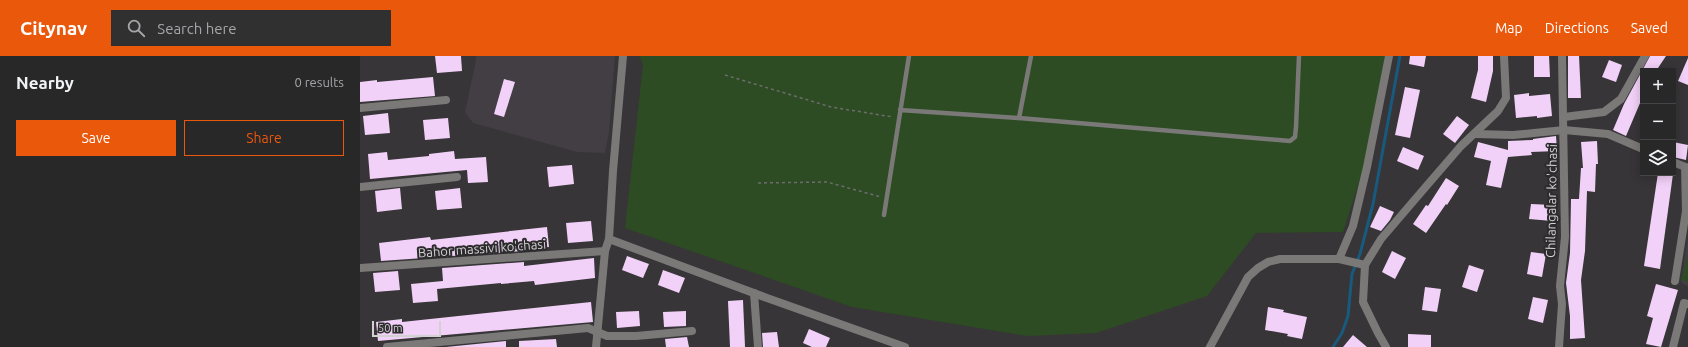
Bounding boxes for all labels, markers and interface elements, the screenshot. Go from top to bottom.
search box [111,10,391,46]
text: Citynav [20,17,87,39]
icon: search [125,17,147,39]
text: Search here [157,20,237,37]
text: Map [1495,20,1523,36]
text: Directions [1545,20,1609,36]
text: Saved [1631,20,1668,36]
map controls [1640,68,1676,176]
button: + [1640,68,1676,104]
text: Nearby [16,73,74,92]
text: 0 results [294,75,344,89]
button: − [1640,104,1676,140]
button: Save [16,120,176,156]
button: Share [184,120,344,156]
button: layers [1640,140,1676,176]
street label: Chilangalar ko'chasi [1543,144,1559,258]
street label: Bahor massivi ko'chasi [417,237,547,259]
scale bar [372,319,441,338]
text: 50 m [378,322,402,334]

